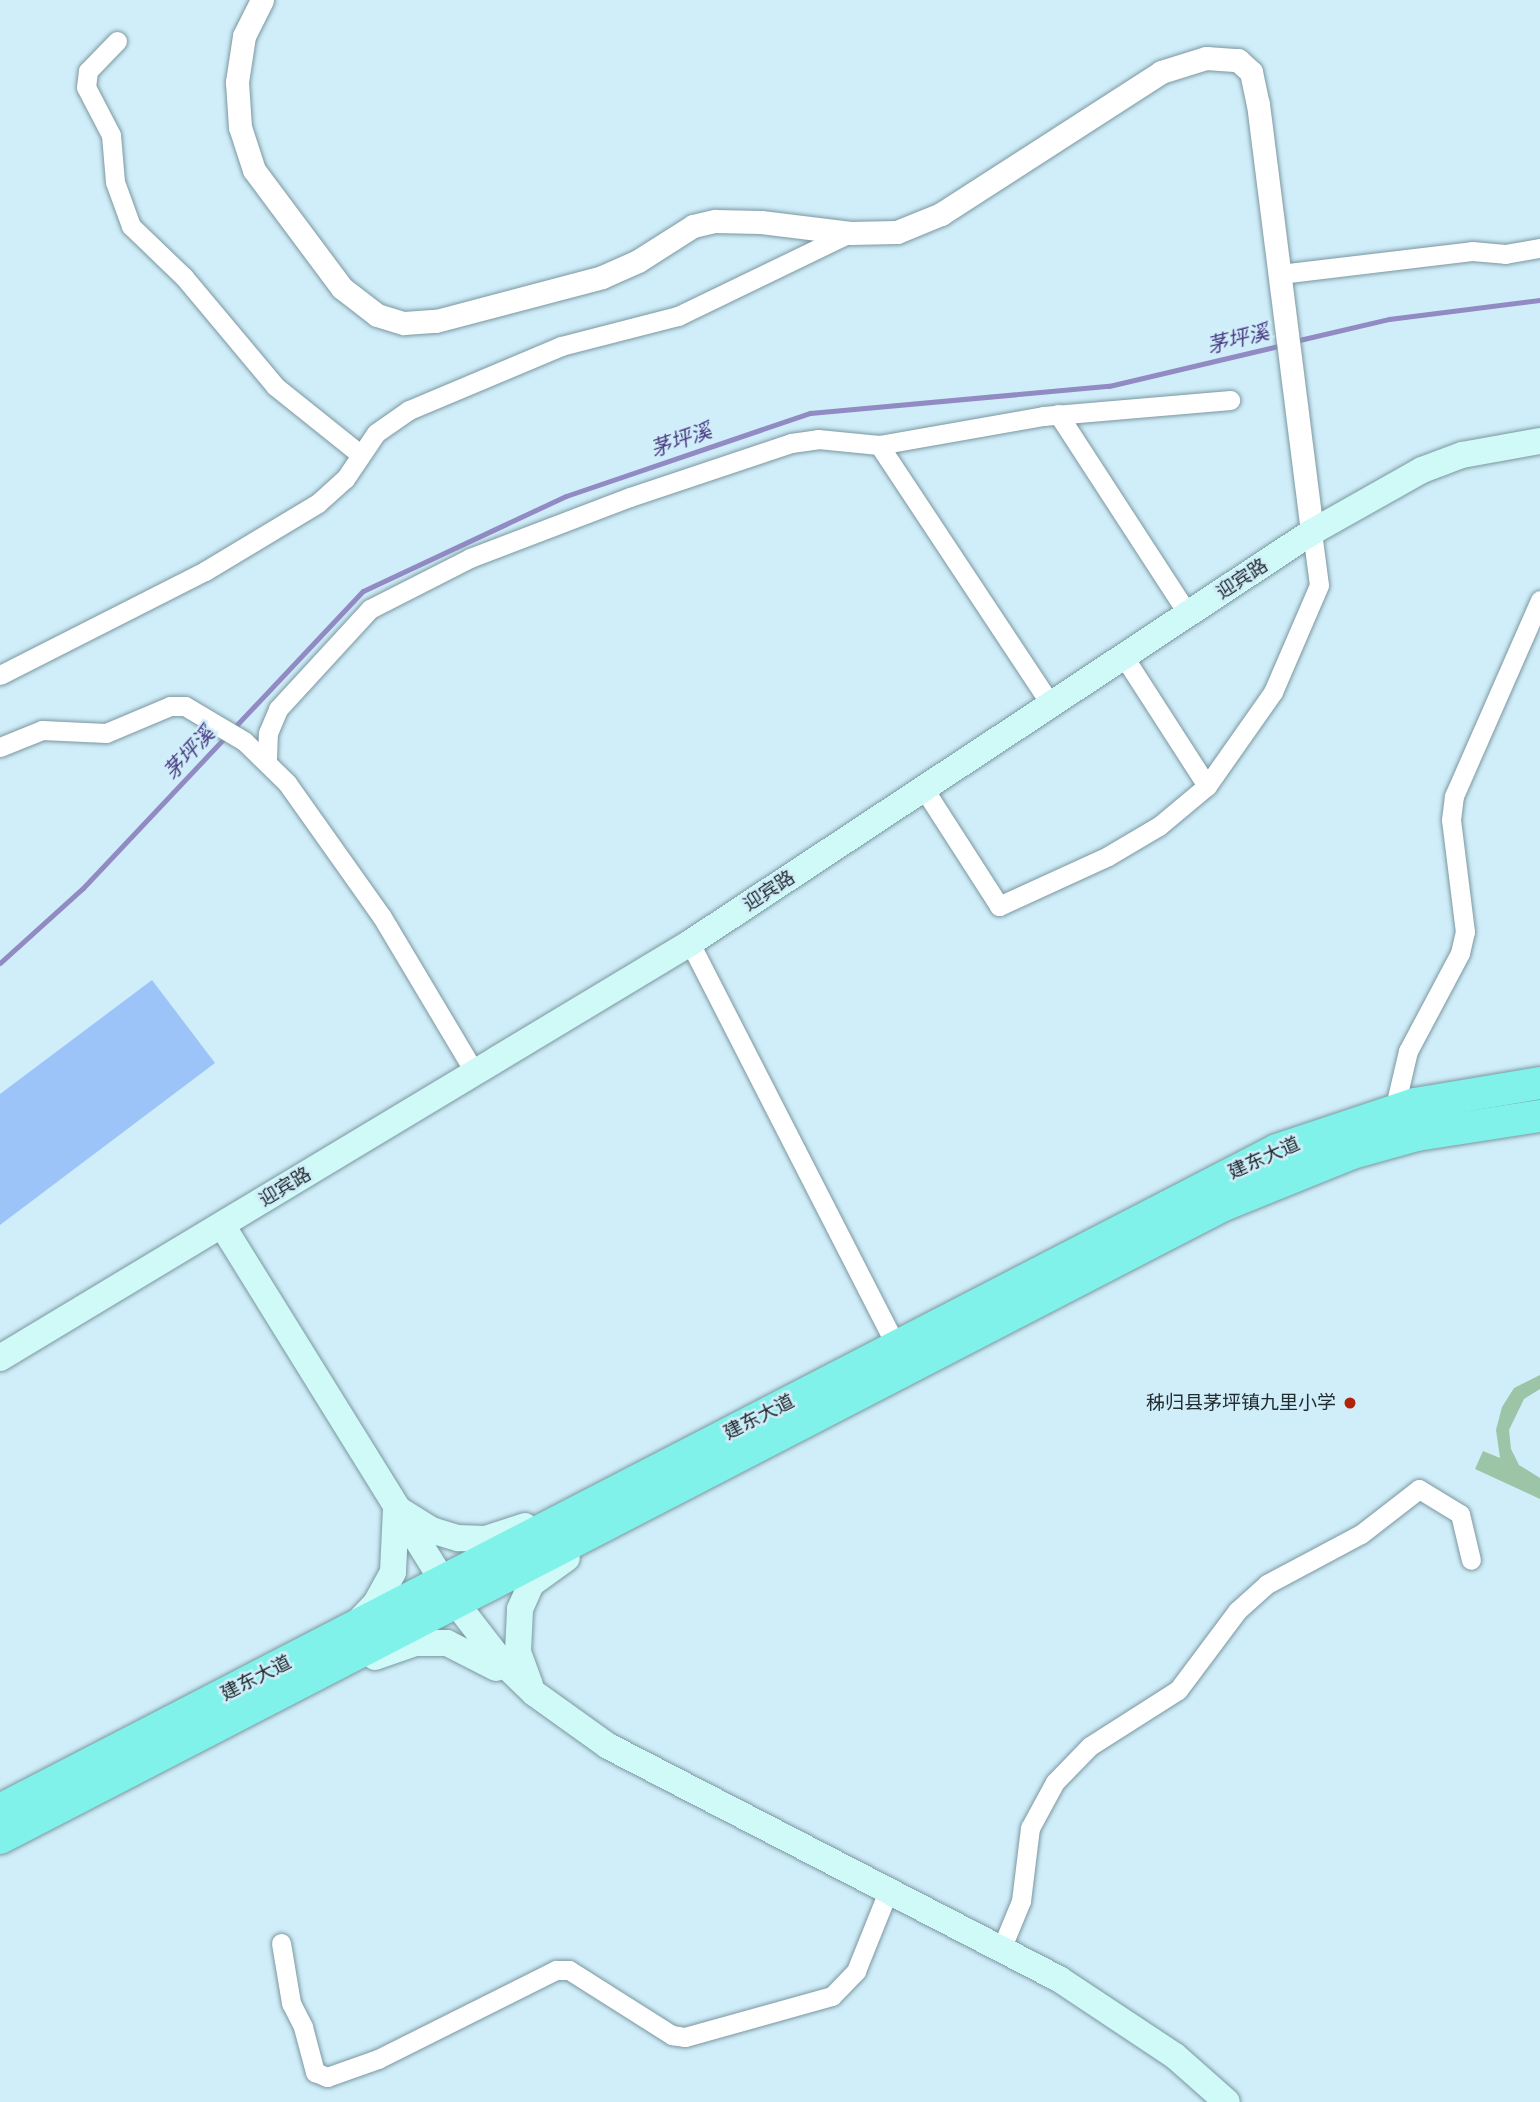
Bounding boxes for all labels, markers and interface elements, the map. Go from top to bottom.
water label: 茅坪溪 [1204,319,1272,359]
water label: 茅坪溪 [647,418,715,462]
street label: 迎宾路 [1212,554,1272,604]
water label: 茅坪溪 [158,721,220,785]
street label: 迎宾路 [739,866,799,916]
street label: 建东大道 [1225,1132,1303,1184]
street label: 迎宾路 [255,1163,315,1211]
street label: 建东大道 [720,1390,798,1444]
place label: 秭归县茅坪镇九里小学 [1146,1392,1336,1414]
marker: 秭归县茅坪镇九里小学 [1342,1395,1358,1411]
street label: 建东大道 [217,1651,295,1705]

